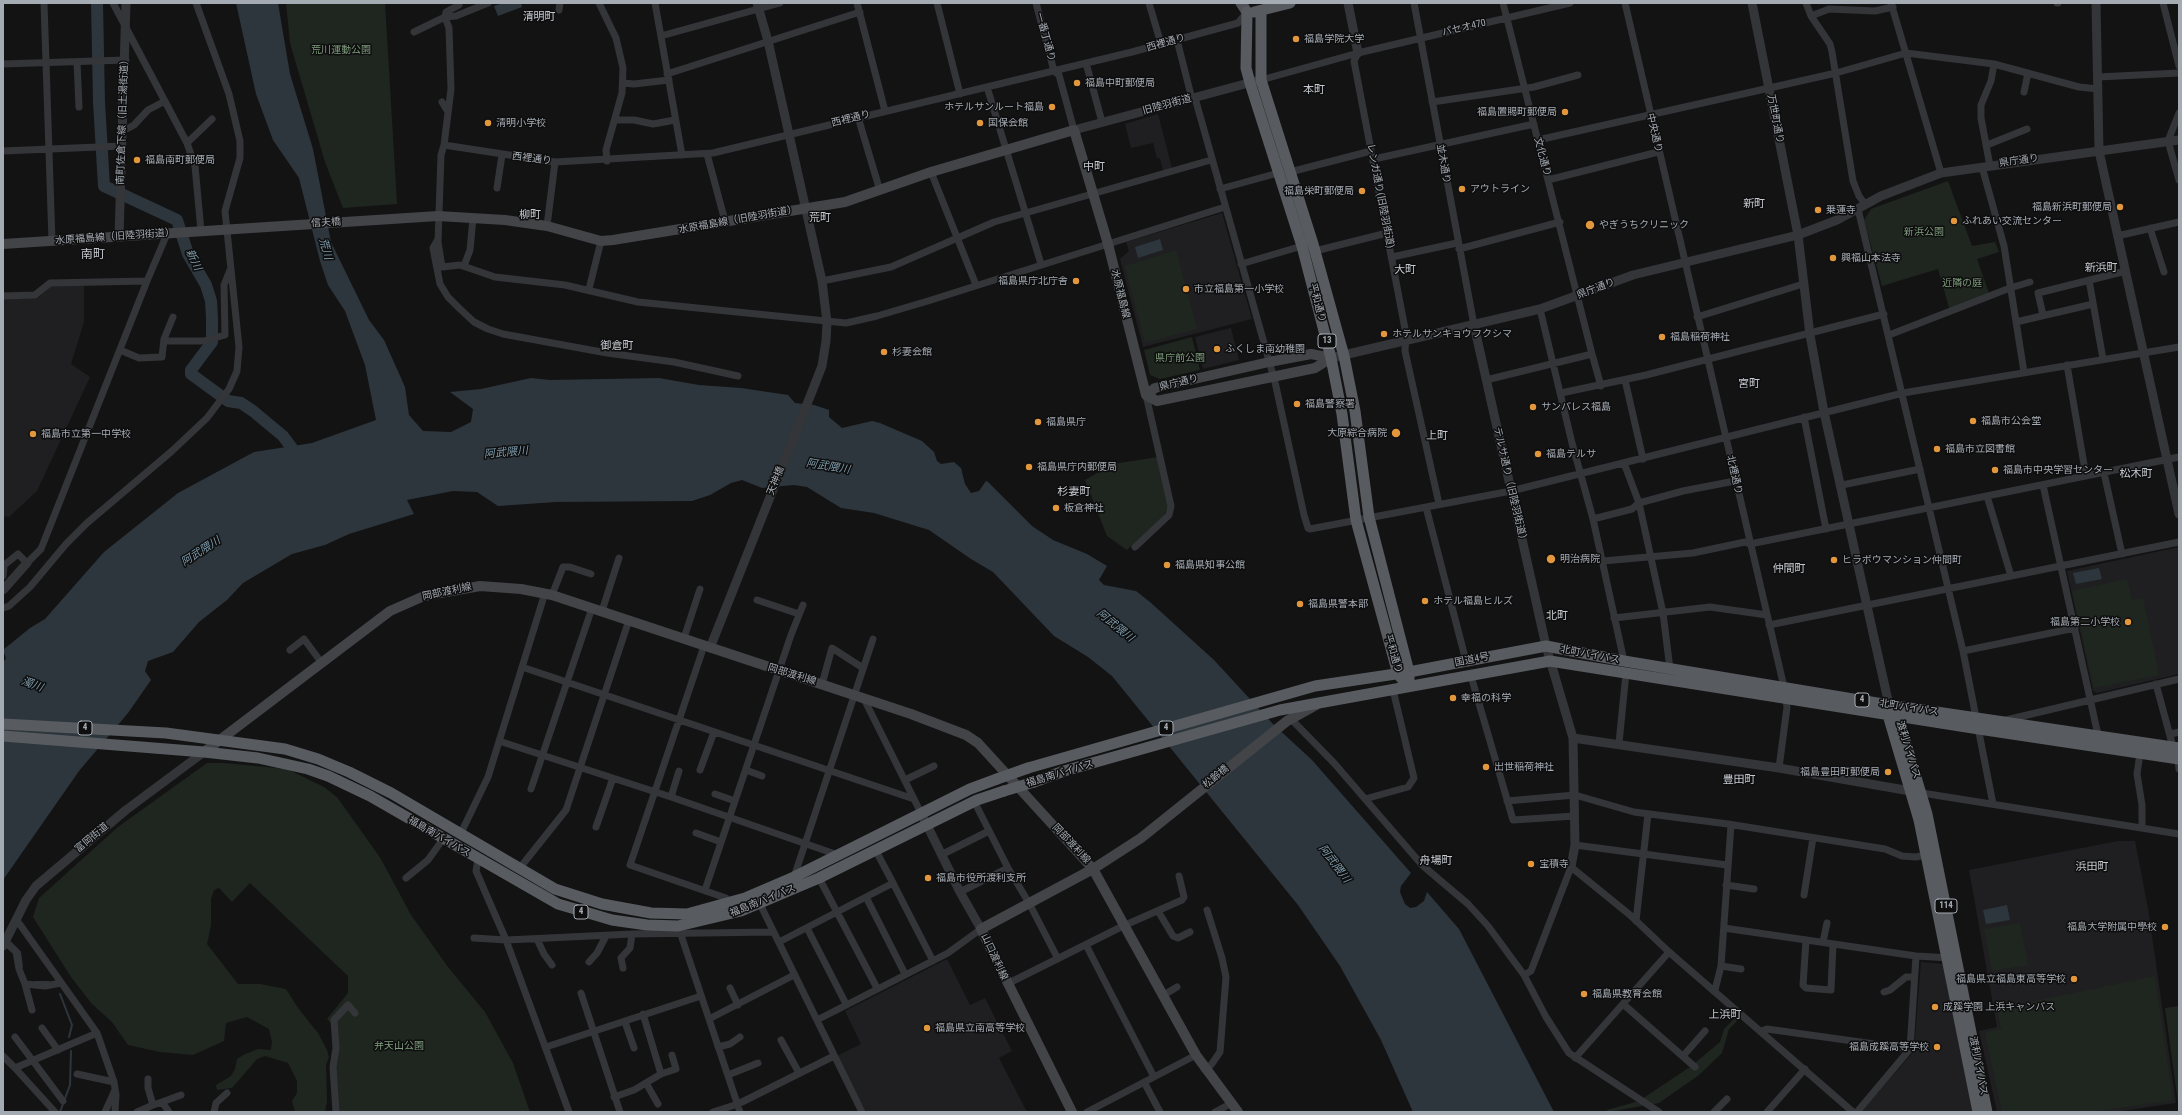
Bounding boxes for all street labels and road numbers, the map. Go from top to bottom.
street label: 一番丁通り [1033,11,1057,63]
street label: パセオ470 [1441,17,1487,39]
street label: 西裡通り [1145,32,1187,54]
street label: 南町佐倉下線（旧土湯街道） [115,55,131,185]
street label: 旧陸羽街道 [1141,93,1193,117]
street label: 万世町通り [1764,93,1786,145]
street label: 西裡通り [830,108,872,130]
street label: 中央通り [1644,112,1664,154]
street label: 文化通り [1531,136,1553,178]
street label: レンガ通り(旧陸羽街道) [1364,143,1396,249]
street label: 並木通り [1434,143,1452,185]
street label: 西裡通り [511,151,553,167]
street label: 県庁通り [1998,152,2040,170]
street label: 水原福島線（旧陸羽街道） [678,204,798,236]
street label: 信夫橋 [311,216,341,230]
street label: 水原福島線（旧陸羽街道） [55,227,175,247]
street label: 水原福島線 [1108,268,1132,320]
street label: 県庁通り [1575,276,1617,302]
street label: 平和通り [1306,282,1328,324]
road number: 13 [1318,334,1336,348]
street label: 県庁通り [1158,372,1200,394]
street label: テルサ通り（旧陸羽街道） [1491,426,1529,546]
street label: 北裡通り [1724,454,1744,496]
street label: 天神橋 [765,465,787,497]
street label: 岡部渡利線 [421,581,473,603]
street label: 平和通り [1381,633,1405,675]
street label: 北町バイパス [1559,643,1621,667]
street label: 国道4号 [1454,651,1490,669]
street label: 岡部渡利線 [766,662,818,688]
road number: 4 [1855,693,1869,707]
street label: 北町バイパス [1878,697,1940,719]
street label: 渡利バイパス [1893,720,1923,780]
road number: 4 [78,721,92,735]
road number: 4 [1159,721,1173,735]
street label: 福島南バイパス [1025,758,1095,790]
street label: 松齢橋 [1201,763,1231,791]
street label: 福島南バイパス [406,814,472,860]
street label: 富岡街道 [73,821,111,855]
street label: 岡部渡利線 [1050,822,1092,866]
street label: 福島南バイパス [728,882,798,920]
road number: 114 [1935,899,1957,913]
road number: 4 [574,905,588,919]
street label: 山口渡利線 [978,932,1010,982]
street label: 渡利バイパス [1966,1035,1990,1097]

